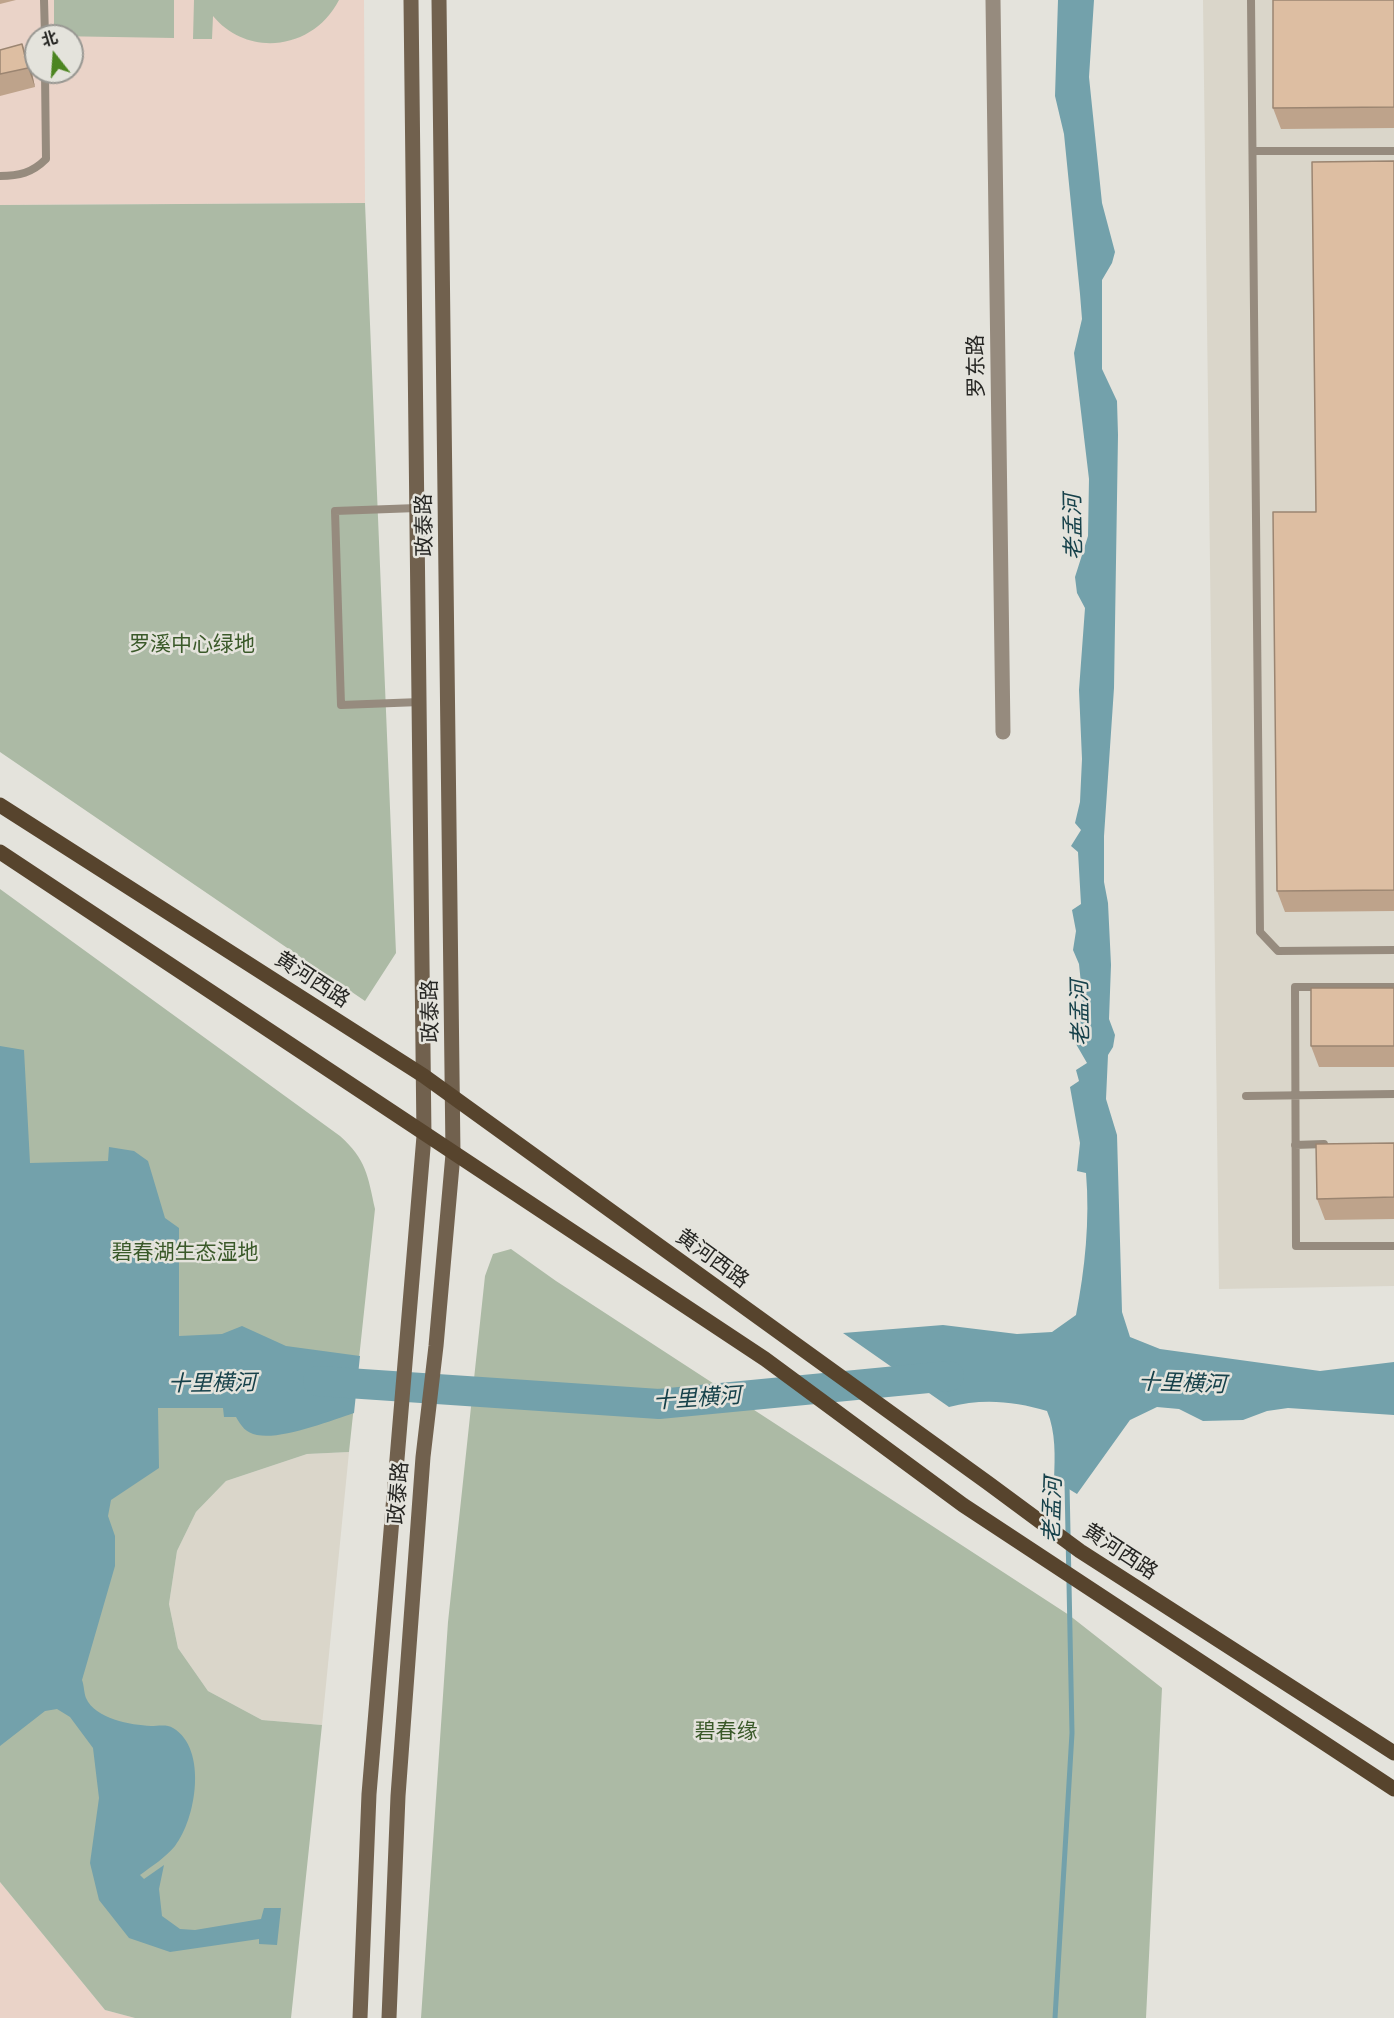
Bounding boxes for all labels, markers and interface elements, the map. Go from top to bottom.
north arrow [24,24,84,84]
text: 北 [39,27,60,51]
street label: 罗东路 [964,334,990,398]
street label: 政泰路 [412,493,438,557]
water label: 老孟河 [1060,494,1088,560]
park label: 罗溪中心绿地 [129,632,255,658]
street label: 黄河西路 [270,947,354,1013]
street label: 政泰路 [418,979,444,1043]
water label: 老孟河 [1067,980,1095,1046]
street label: 黄河西路 [671,1224,753,1294]
park label: 碧春湖生态湿地 [112,1240,258,1266]
water label: 十里横河 [1138,1369,1226,1399]
water label: 十里横河 [168,1370,256,1398]
water label: 十里横河 [652,1383,742,1415]
street label: 政泰路 [384,1461,414,1525]
water label: 老孟河 [1039,1477,1067,1543]
street label: 黄河西路 [1078,1519,1162,1585]
park label: 碧春缘 [695,1719,757,1745]

